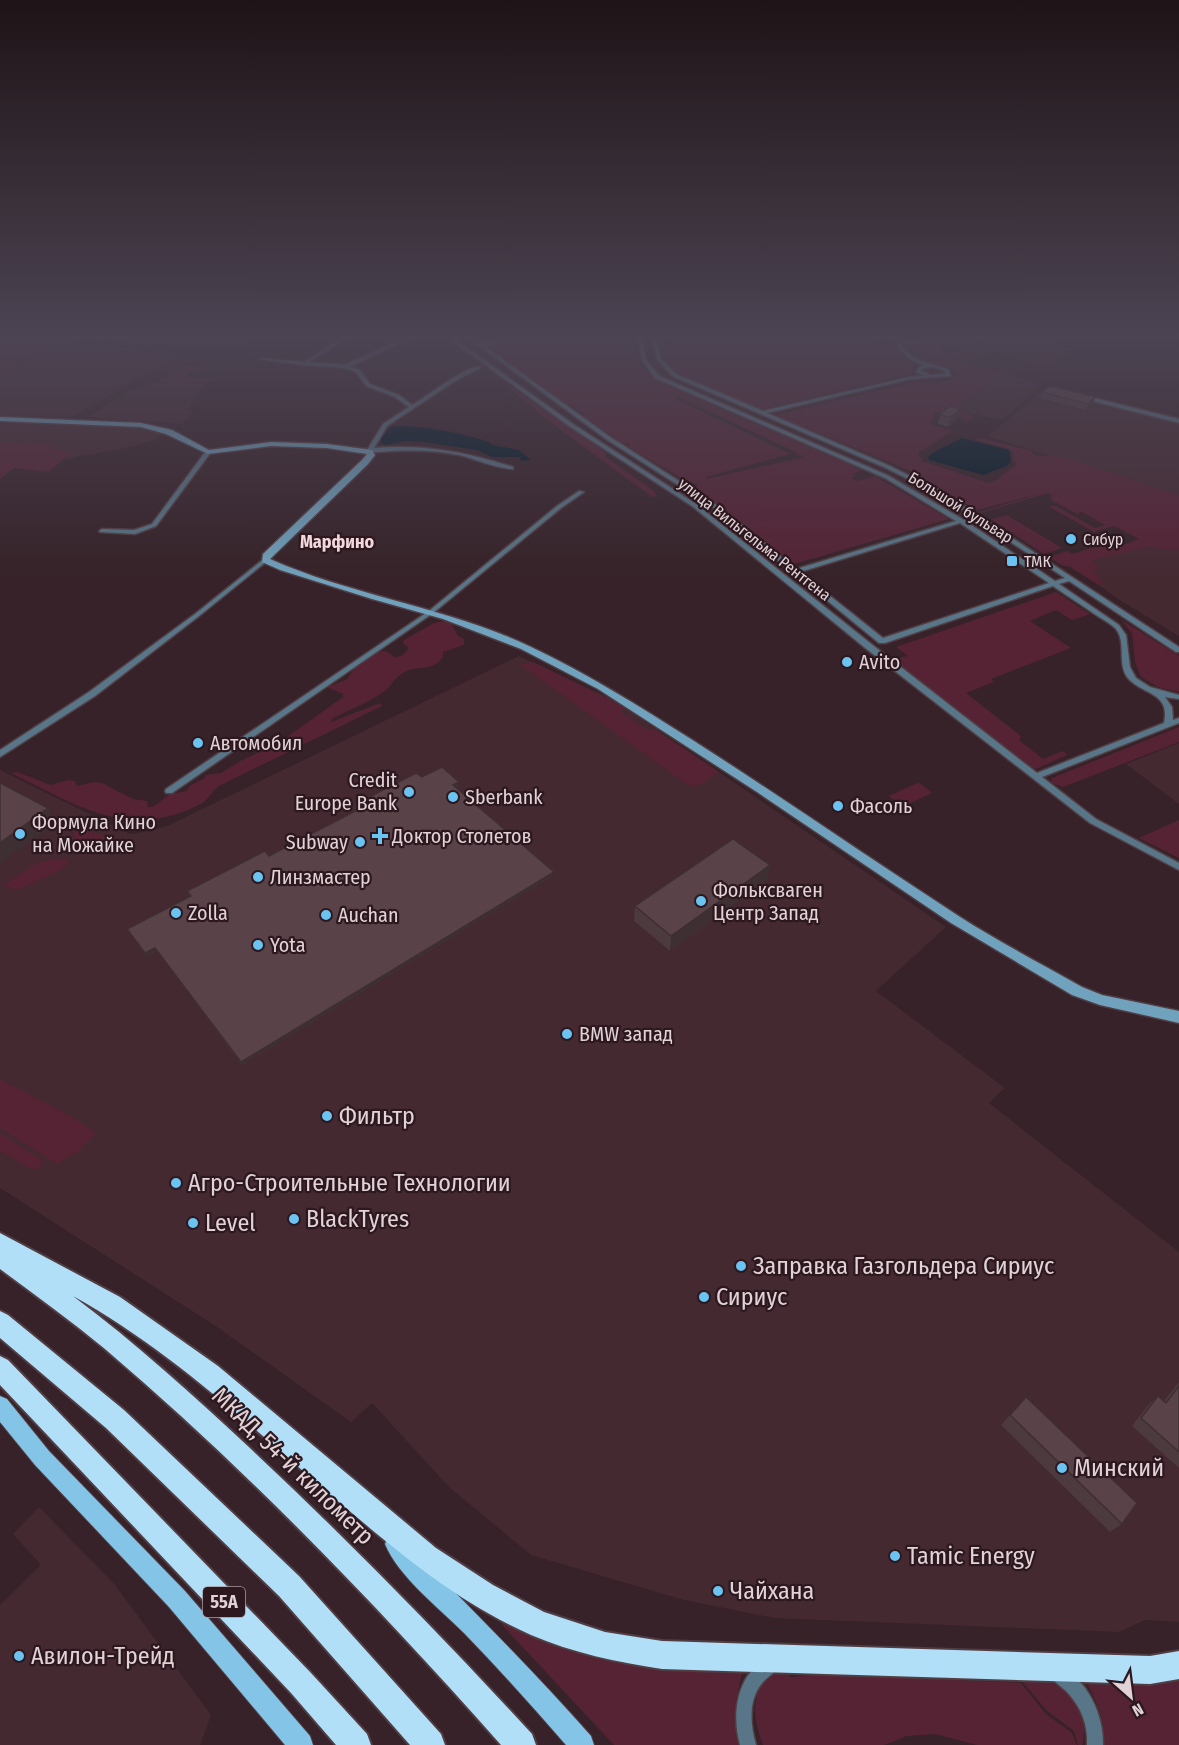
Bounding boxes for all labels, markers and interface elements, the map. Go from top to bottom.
street label: Большой бульвар [905,468,1016,547]
street label: улица Вильгельма Рентгена [675,474,835,605]
place label: Сибур [1083,530,1123,549]
district label: Марфино [300,531,374,553]
marker: Сибур [1064,532,1078,546]
place label: ТМК [1024,552,1051,571]
marker: ТМК [1005,554,1019,568]
place label: Avito [859,650,900,674]
marker: Avito [840,655,854,669]
place label: Автомобил [210,731,302,755]
marker: Автомобил [191,736,205,750]
place label: Credit Europe Bank [295,768,398,815]
marker: Credit Europe Bank [402,785,416,799]
place label: Sberbank [465,785,543,809]
marker: Sberbank [446,790,460,804]
place label: Фасоль [850,794,912,818]
marker: Фасоль [831,799,845,813]
place label: Формула Кино на Можайке [32,810,156,857]
place label: Доктор Столетов [391,824,531,848]
marker: Формула Кино на Можайке [13,827,27,841]
marker: Доктор Столетов [373,829,387,843]
place label: Subway [286,830,348,854]
marker: Subway [353,835,367,849]
place label: Линзмастер [270,865,371,889]
marker: Линзмастер [251,870,265,884]
place label: Фольксваген Центр Запад [713,878,823,925]
marker: Фольксваген Центр Запад [694,894,708,908]
place label: Zolla [188,901,228,925]
place label: Auchan [338,903,398,927]
marker: Zolla [169,906,183,920]
marker: Auchan [319,908,333,922]
place label: Yota [270,933,306,957]
marker: Yota [251,938,265,952]
place label: BMW запад [579,1022,673,1046]
marker: BMW запад [560,1027,574,1041]
place label: Фильтр [339,1102,415,1130]
marker: Фильтр [320,1109,334,1123]
place label: Агро-Строительные Технологии [188,1169,511,1197]
marker: Агро-Строительные Технологии [169,1176,183,1190]
place label: BlackTyres [306,1205,409,1233]
place label: Level [205,1209,256,1237]
marker: BlackTyres [287,1212,301,1226]
marker: Level [186,1216,200,1230]
place label: Заправка Газгольдера Сириус [753,1252,1054,1280]
marker: Заправка Газгольдера Сириус [734,1259,748,1273]
place label: Сириус [716,1283,787,1311]
marker: Сириус [697,1290,711,1304]
street label: МКАД, 54-й километр [206,1382,380,1550]
place label: Минский [1074,1454,1164,1482]
marker: Минский [1055,1461,1069,1475]
place label: Tamic Energy [907,1542,1035,1570]
marker: Tamic Energy [888,1549,902,1563]
place label: Чайхана [730,1577,814,1605]
marker: Чайхана [711,1584,725,1598]
road number: 55А [203,1587,245,1617]
place label: Авилон-Трейд [31,1642,175,1670]
marker: Авилон-Трейд [12,1649,26,1663]
north arrow [1101,1667,1161,1727]
text: N [1129,1699,1147,1720]

